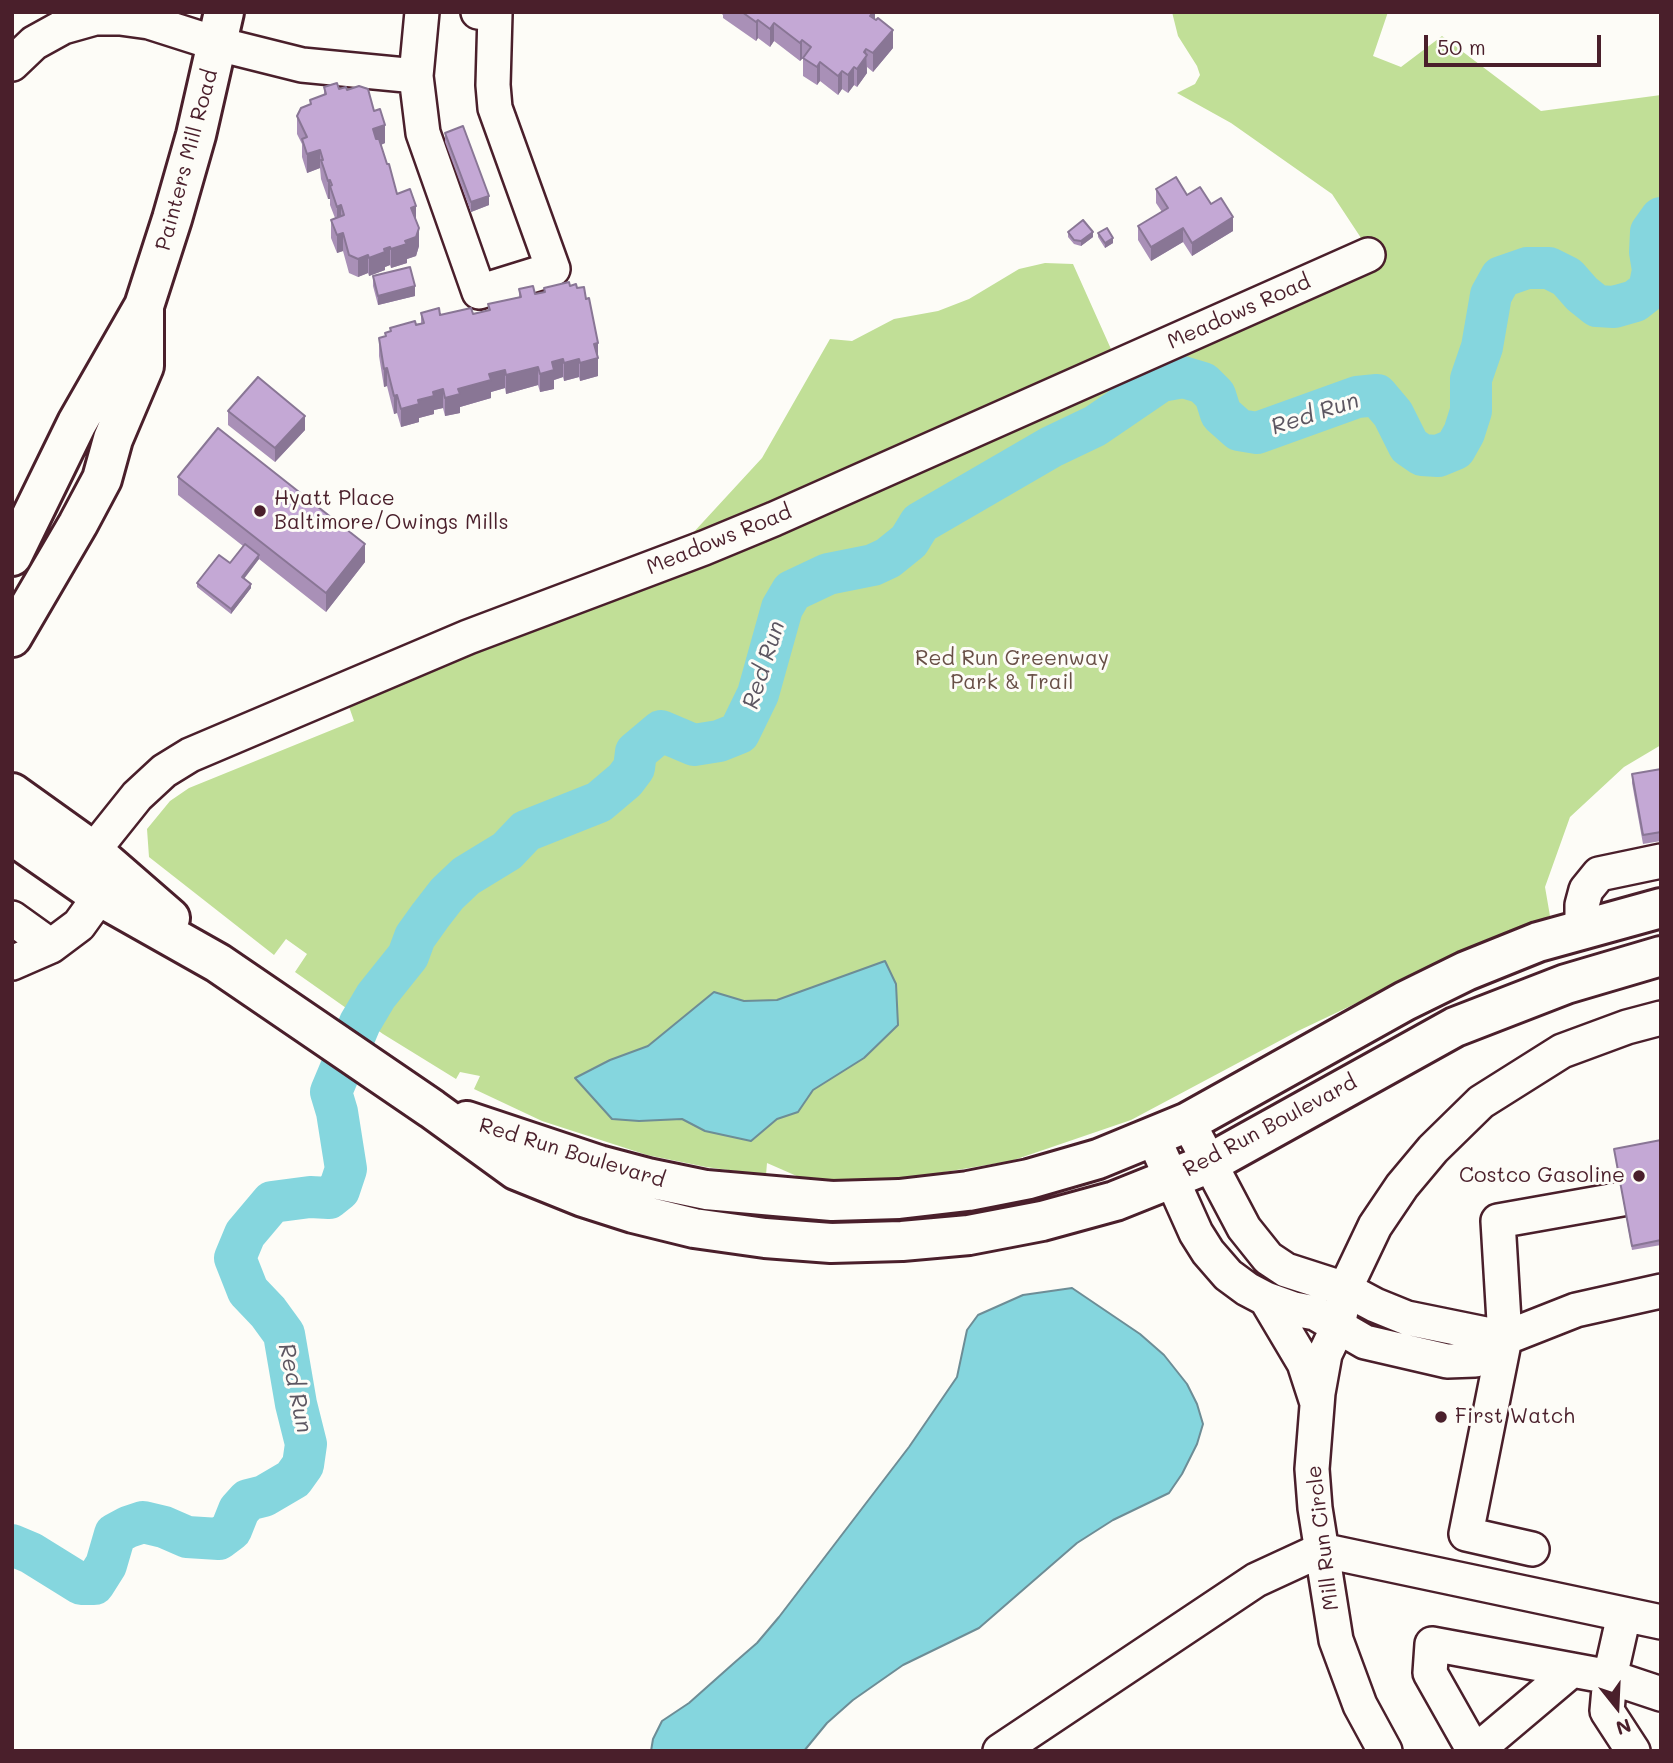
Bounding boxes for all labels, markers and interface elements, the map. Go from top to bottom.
scale bar [1428,21,1605,65]
text: 50 m [1437,33,1486,60]
street label: Painters Mill Road [151,67,223,253]
street label: Meadows Road [1163,269,1315,355]
water label: Red Run [1267,387,1363,441]
place label: Hyatt Place Baltimore/Owings Mills [274,486,509,536]
street label: Meadows Road [643,499,795,581]
marker: Hyatt Place Baltimore/Owings Mills [252,503,268,519]
water label: Red Run [737,617,791,713]
park label: Red Run Greenway Park & Trail [915,646,1109,696]
street label: Red Run Boulevard [1179,1070,1361,1182]
street label: Red Run Boulevard [476,1113,668,1193]
place label: Costco Gasoline [1459,1163,1625,1189]
marker: Costco Gasoline [1631,1168,1647,1184]
water label: Red Run [272,1341,318,1435]
place label: First Watch [1455,1404,1575,1430]
marker: First Watch [1433,1409,1449,1425]
street label: Mill Run Circle [1302,1464,1344,1612]
north arrow [1582,1672,1652,1742]
text: N [1613,1713,1634,1742]

